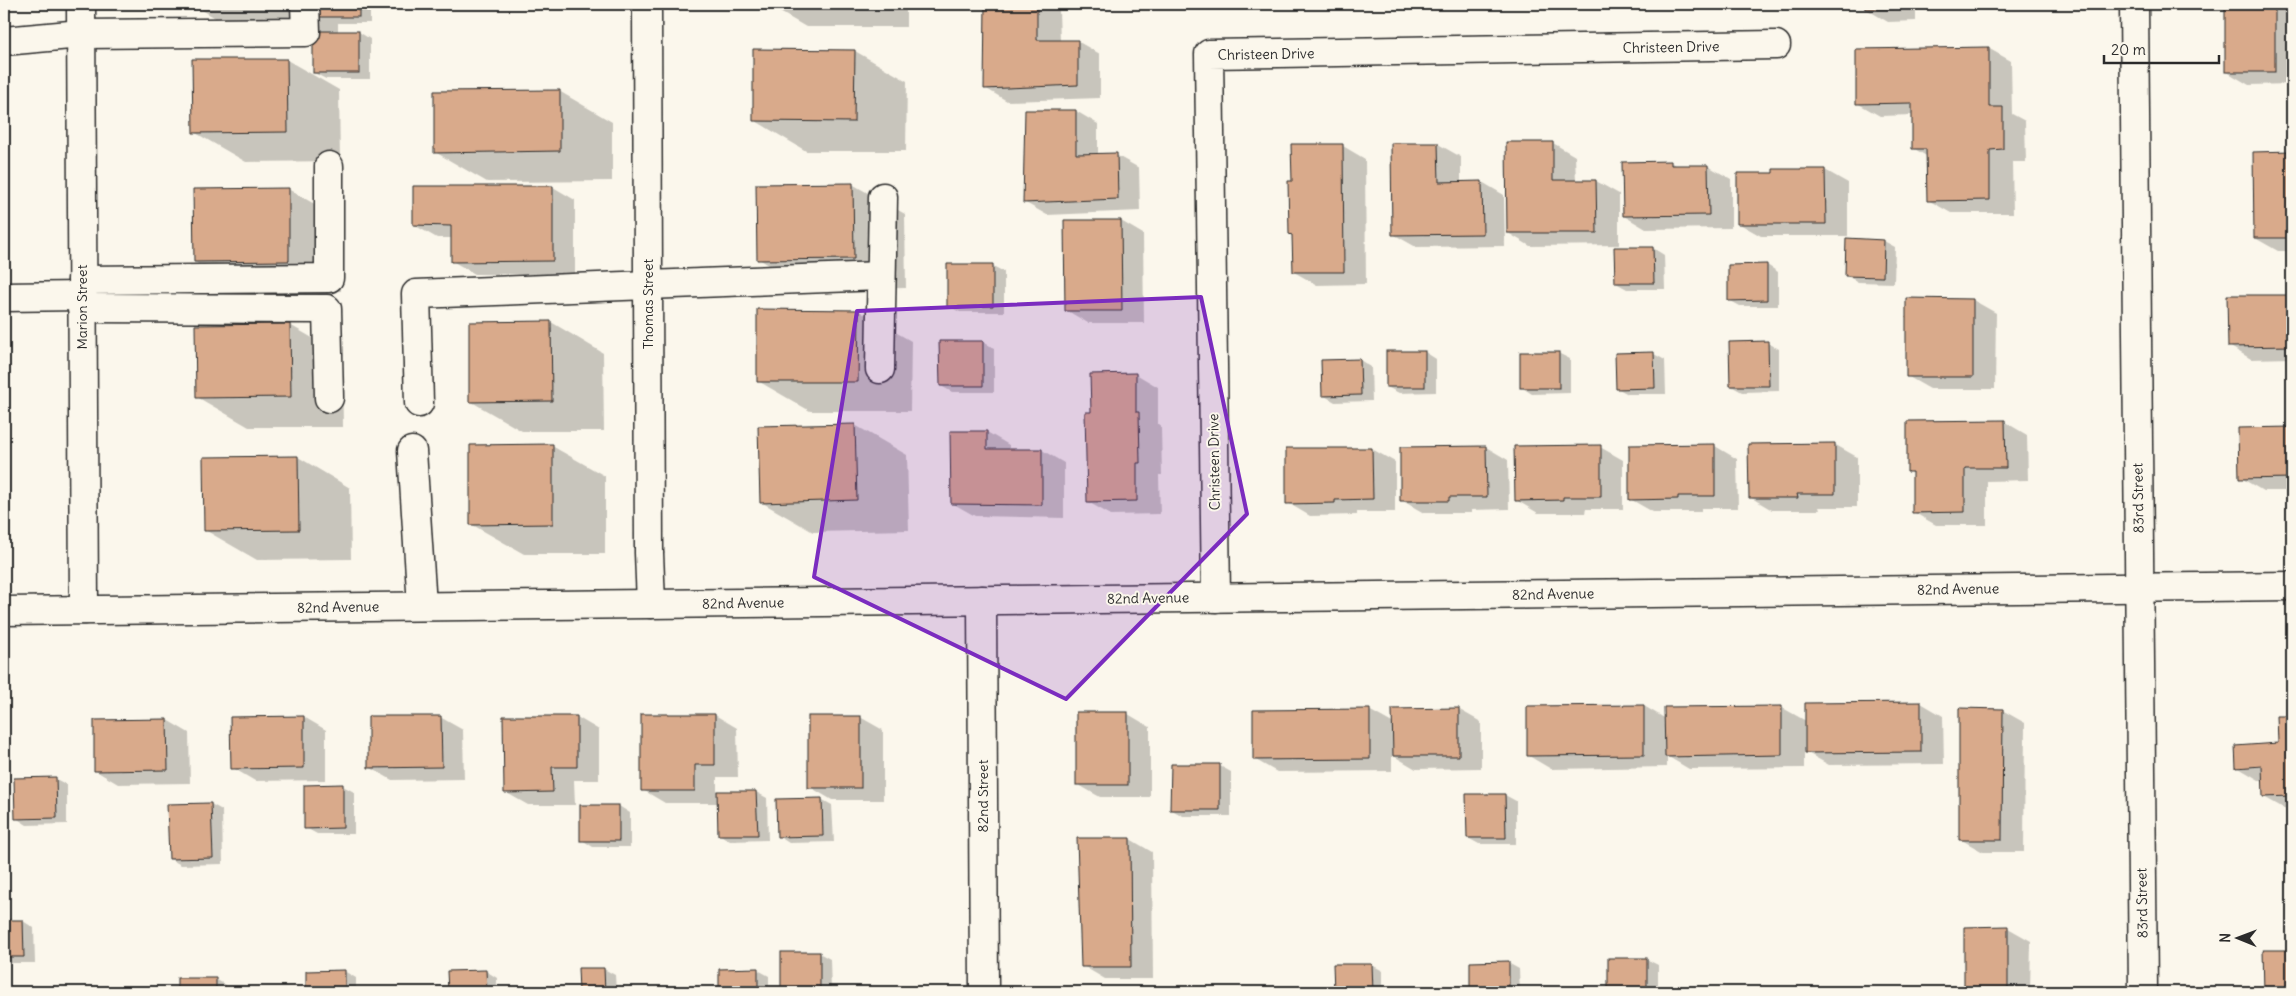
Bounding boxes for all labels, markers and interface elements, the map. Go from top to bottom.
scale bar [2104,32,2218,64]
street label: Christeen Drive [1622,37,1720,57]
text: 20 m [2111,40,2146,59]
street label: Christeen Drive [1217,44,1315,64]
street label: Thomas Street [639,258,657,349]
street label: Marion Street [73,264,91,349]
street label: Christeen Drive [1204,413,1224,511]
street label: 83rd Street [2128,462,2148,533]
street label: 82nd Avenue [1917,579,1999,599]
street label: 82nd Avenue [1512,584,1594,604]
street label: 82nd Avenue [1107,588,1189,608]
street label: 82nd Avenue [702,593,784,613]
street label: 82nd Avenue [297,597,379,617]
street label: 82nd Street [974,759,992,832]
street label: 83rd Street [2132,867,2152,938]
north arrow [2214,914,2264,964]
text: N [2216,933,2234,943]

